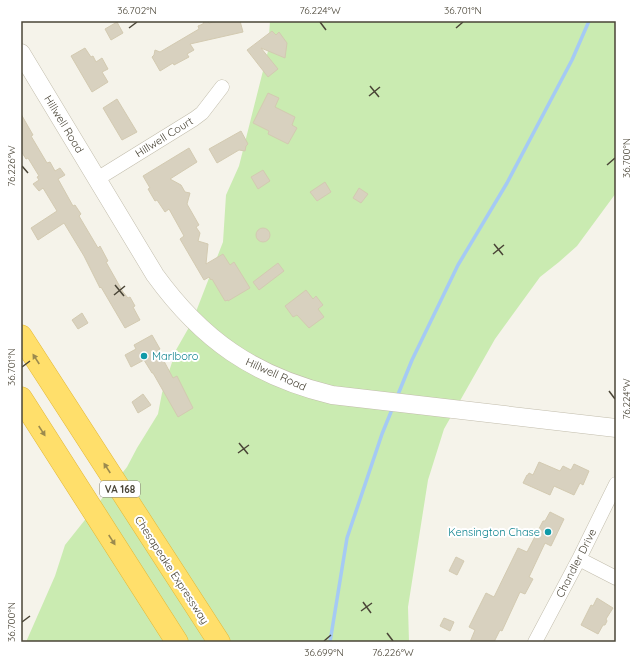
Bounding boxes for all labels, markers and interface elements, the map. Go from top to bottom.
text: 36.702°N [117,4,157,17]
text: 76.224°W [299,4,341,17]
text: 36.701°N [444,4,482,17]
street label: Hillwell Road [41,93,87,155]
street label: Hillwell Court [132,113,196,160]
text: 36.700°N [620,138,633,178]
text: 76.226°W [5,145,18,187]
text: 36.701°N [5,348,18,386]
place label: Marlboro [152,349,199,363]
marker: Marlboro [139,351,149,361]
one-way arrow [32,354,40,364]
street label: Hillwell Road [243,354,309,394]
text: 76.224°W [620,378,633,420]
one-way arrow [38,426,46,436]
one-way arrow [103,463,111,473]
road number: VA 168 [100,481,140,497]
street label: Chesapeake Expressway [132,513,212,627]
place label: Kensington Chase [448,525,540,539]
street label: Chandler Drive [553,526,599,600]
marker: Kensington Chase [543,527,553,537]
one-way arrow [108,535,116,546]
text: 36.700°N [5,602,18,642]
text: 36.699°N [304,646,344,659]
text: 76.226°W [372,646,414,659]

